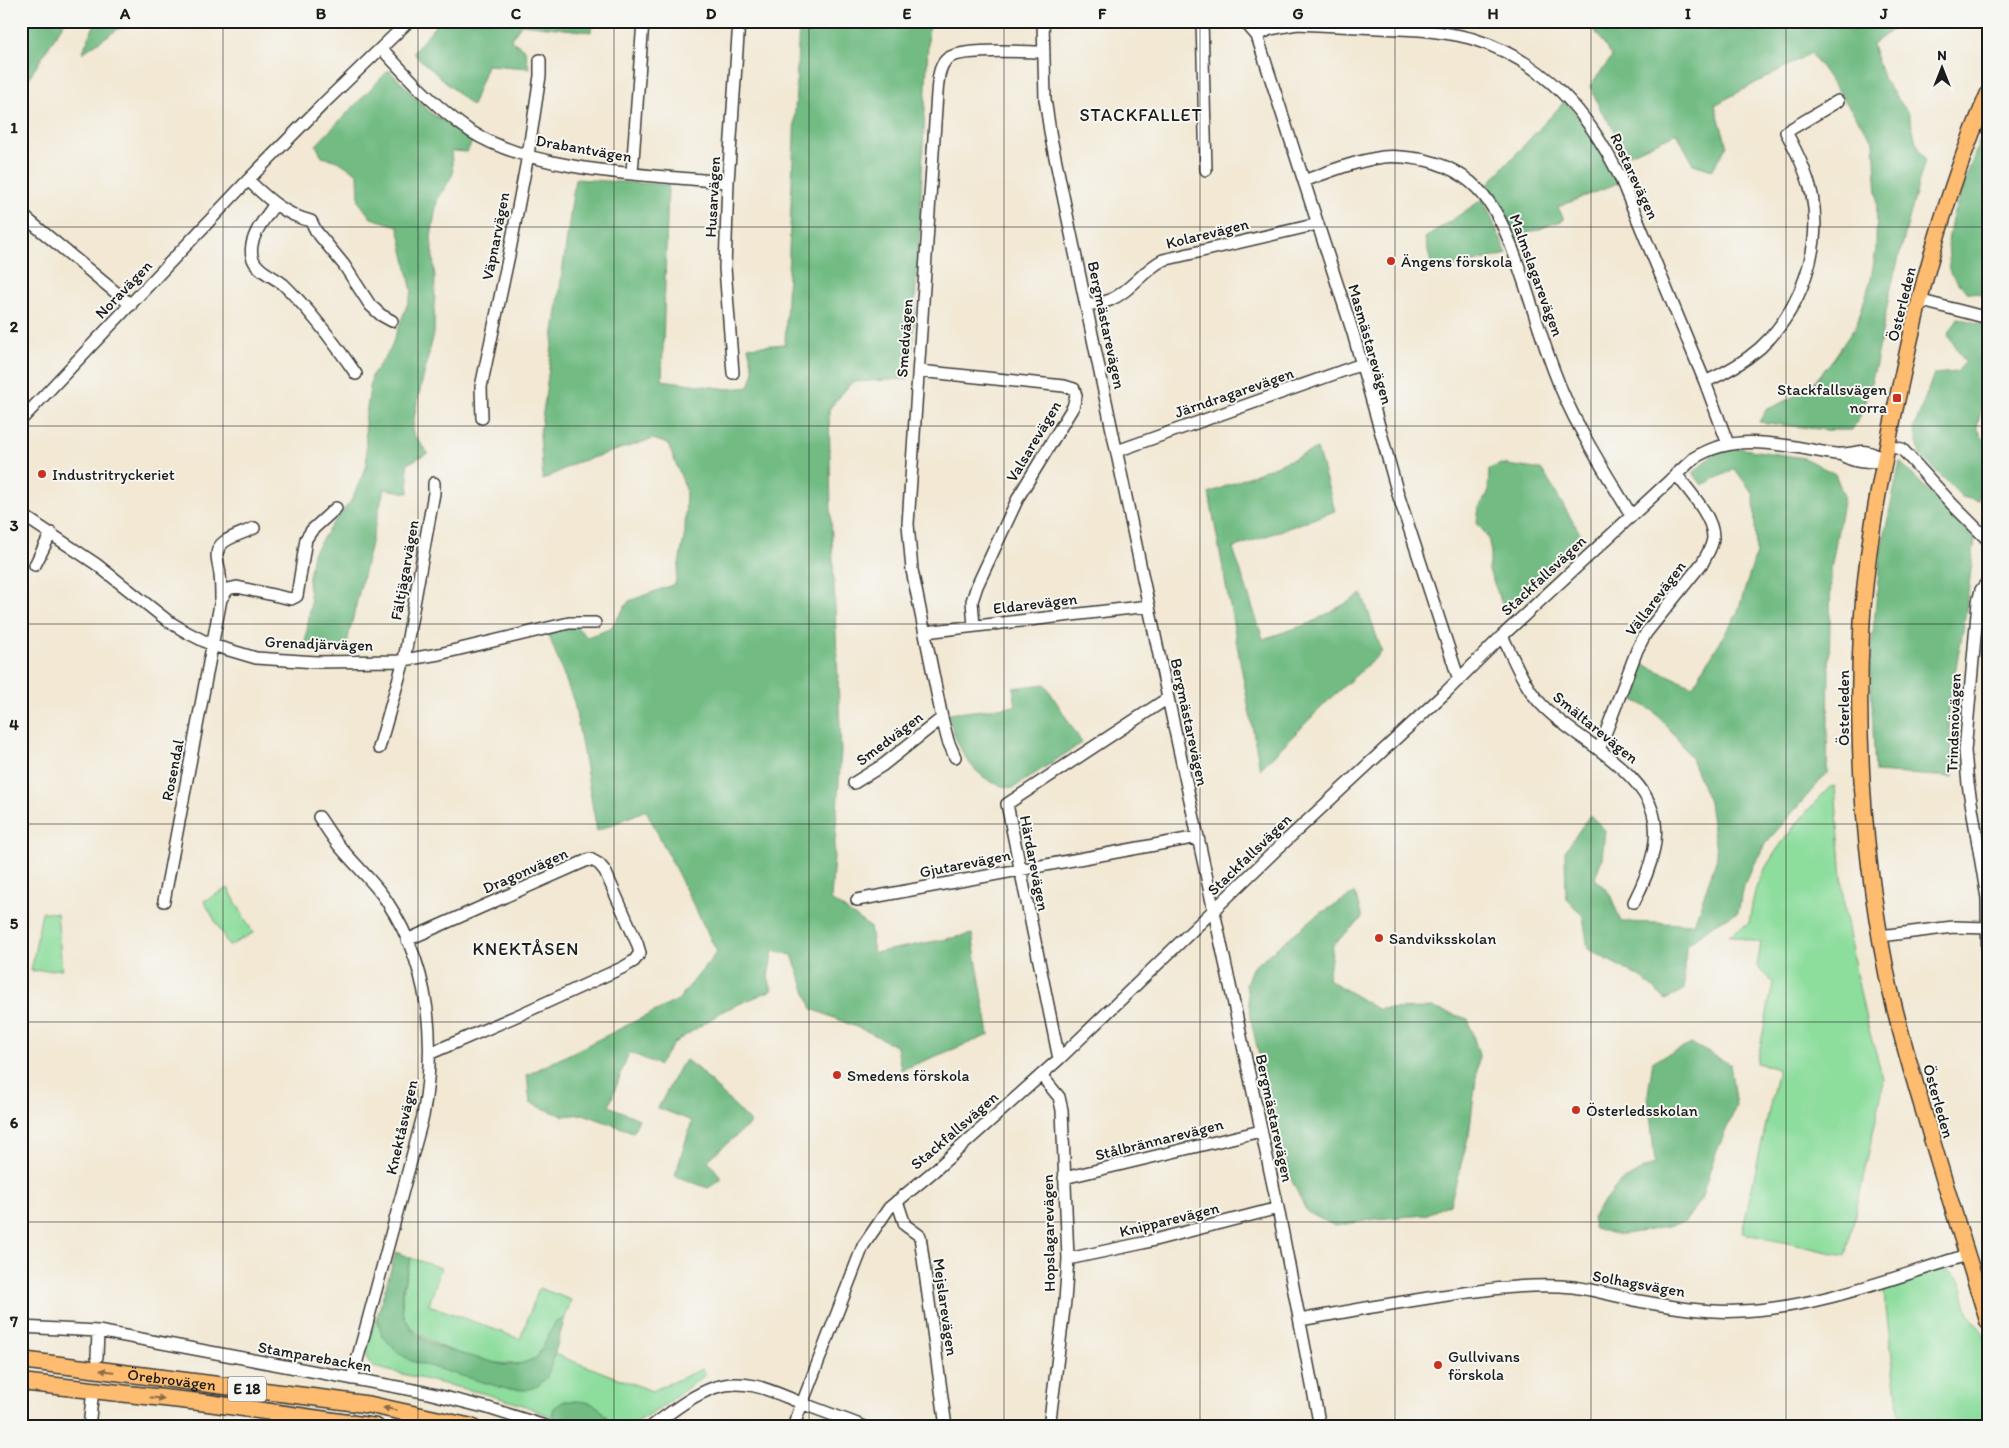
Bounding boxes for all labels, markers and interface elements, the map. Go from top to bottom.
text: A [119,4,131,23]
text: B [316,4,327,23]
text: C [511,4,522,23]
text: D [706,4,717,23]
text: E [903,4,912,23]
text: F [1098,4,1107,23]
text: G [1292,4,1304,23]
text: H [1487,4,1499,23]
text: I [1685,4,1691,23]
text: J [1879,4,1888,23]
north arrow [1916,42,1966,92]
text: N [1937,47,1947,64]
district label: STACKFALLET [1079,104,1203,126]
text: 1 [10,118,18,137]
street label: Rostarevägen [1606,130,1663,223]
street label: Drabantvägen [534,131,633,166]
street label: Husarvägen [701,156,724,238]
street label: Väpnarvägen [478,190,513,282]
street label: Malmslagarevägen [1506,211,1567,339]
street label: Kolarevägen [1164,214,1251,253]
place label: Ängens förskola [1401,252,1512,271]
marker: Ängens förskola [1385,255,1397,267]
street label: Noravägen [91,256,156,323]
street label: Bergmästarevägen [1084,259,1129,391]
street label: Österleden [1883,265,1920,343]
street label: Masmästarevägen [1344,282,1397,407]
street label: Smedvägen [892,298,917,378]
text: 2 [10,317,19,336]
street label: Järndragarevägen [1172,363,1296,422]
place label: Stackfallsvägen norra [1777,380,1887,417]
marker: Stackfallsvägen norra [1891,392,1903,404]
street label: Valsarevägen [1002,397,1065,485]
place label: Industritryckeriet [52,465,175,484]
marker: Industritryckeriet [36,468,48,480]
text: 3 [10,516,19,535]
street label: Fältjägarvägen [386,518,423,622]
street label: Stackfallsvägen [1497,531,1590,620]
street label: Vällarevägen [1621,557,1690,640]
street label: Eldarevägen [992,589,1078,618]
street label: Grenadjärvägen [264,632,374,655]
street label: Bergmästarevägen [1167,656,1212,788]
street label: Österleden [1834,670,1853,746]
street label: Trindsnövägen [1942,673,1965,773]
street label: Smältarevägen [1549,687,1642,768]
street label: Smedvägen [852,707,927,770]
text: 4 [9,715,19,734]
street label: Rosendal [157,737,188,803]
street label: Stackfallsvägen [1203,809,1295,899]
street label: Härdarevägen [1016,814,1053,913]
street label: Dragonvägen [480,843,571,898]
street label: Gjutarevägen [918,845,1012,882]
text: 5 [10,914,19,933]
place label: Sandviksskolan [1389,929,1496,948]
marker: Sandviksskolan [1373,932,1385,944]
district label: KNEKTÅSEN [473,938,579,960]
street label: Bergmästarevägen [1252,1052,1297,1184]
street label: Österleden [1919,1062,1958,1140]
place label: Smedens förskola [847,1066,970,1085]
marker: Smedens förskola [831,1069,843,1081]
street label: Knektåsvägen [381,1078,422,1177]
street label: Stackfallsvägen [907,1087,1002,1174]
place label: Österledsskolan [1586,1101,1698,1120]
marker: Österledsskolan [1570,1104,1582,1116]
text: 6 [10,1113,19,1132]
street label: Stålbrännarevägen [1093,1114,1225,1165]
street label: Hopslagarevägen [1038,1174,1059,1292]
street label: Knipparevägen [1117,1198,1221,1241]
street label: Mejslarevägen [929,1257,962,1357]
street label: Solhagsvägen [1591,1266,1687,1301]
text: 7 [9,1312,18,1331]
street label: Stamparebacken [257,1337,374,1376]
place label: Gullvivans förskola [1448,1347,1520,1384]
marker: Gullvivans förskola [1432,1359,1444,1371]
street label: Örebrovägen [126,1365,217,1395]
one-way arrow [99,1367,115,1375]
road number: E 18 [228,1376,266,1402]
one-way arrow [149,1394,165,1402]
one-way arrow [382,1405,397,1413]

